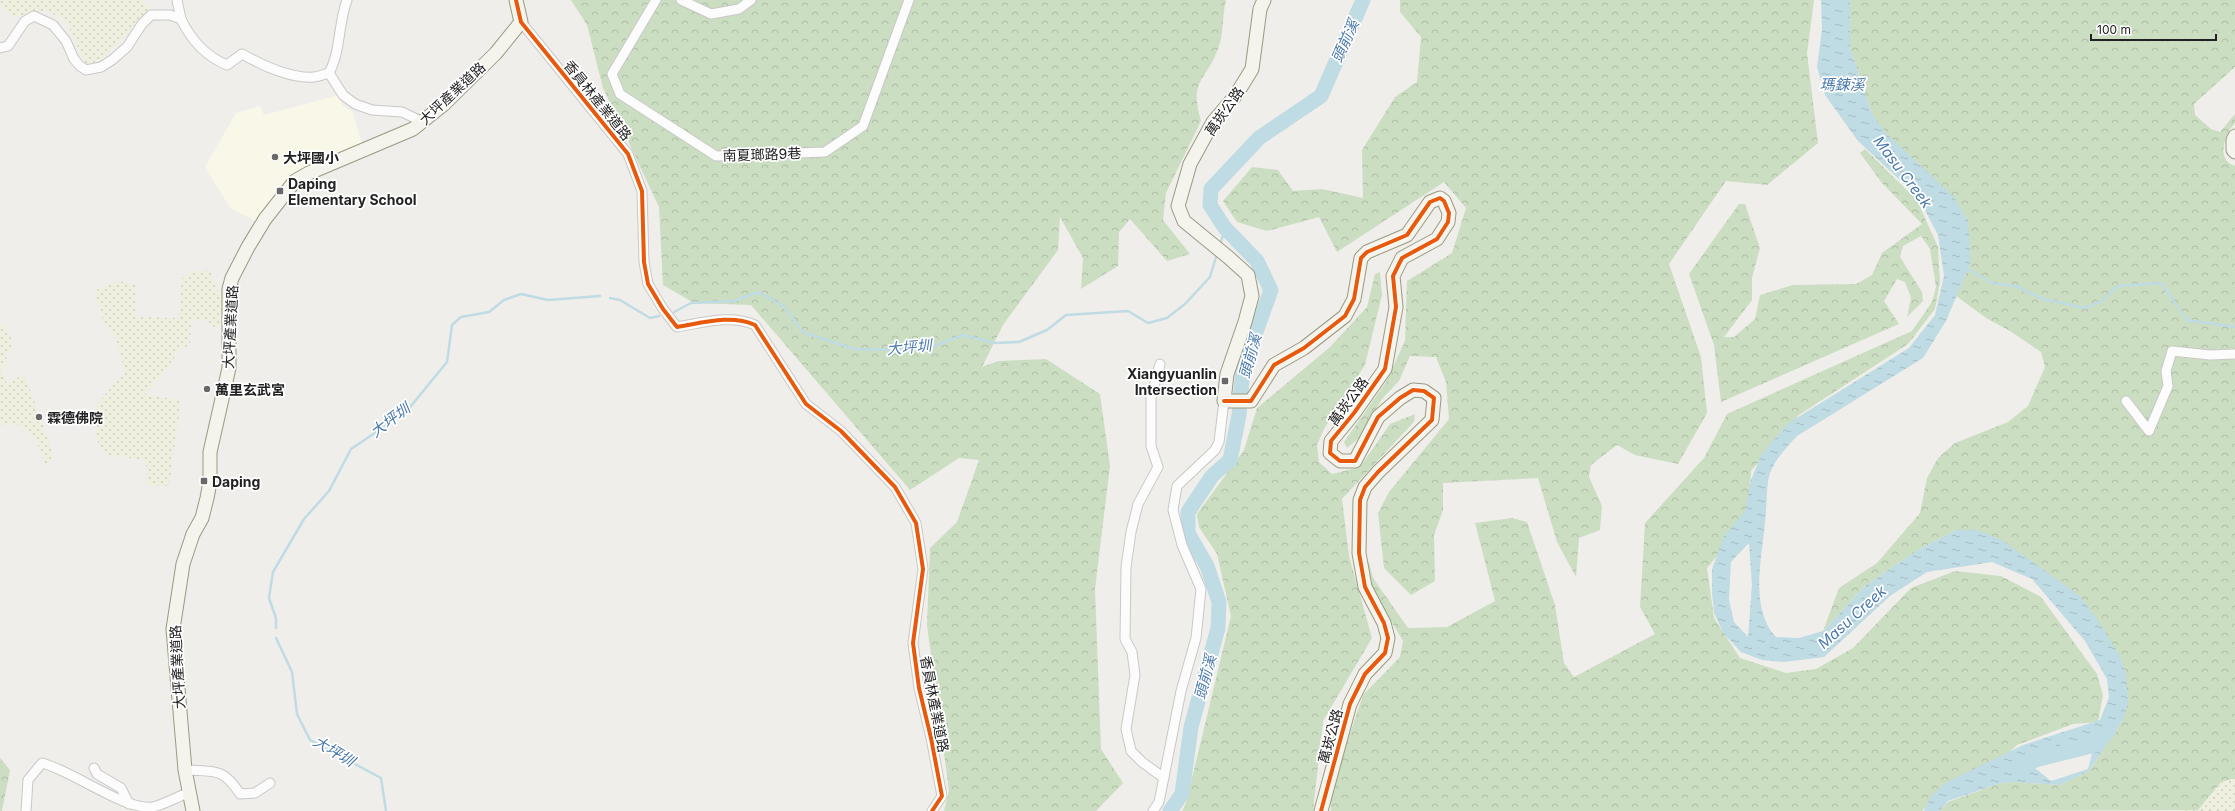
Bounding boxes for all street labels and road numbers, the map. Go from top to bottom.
street label: 香員林產業道路 [561,57,635,143]
street label: 大坪產業道路 [415,58,489,128]
street label: 萬崁公路 [1201,83,1247,139]
street label: 南夏瑯路9巷 [722,144,802,164]
street label: 大坪產業道路 [219,285,241,369]
street label: 萬崁公路 [1325,373,1371,429]
street label: 大坪產業道路 [166,625,188,709]
street label: 香員林產業道路 [917,654,953,754]
street label: 萬崁公路 [1315,707,1345,765]

